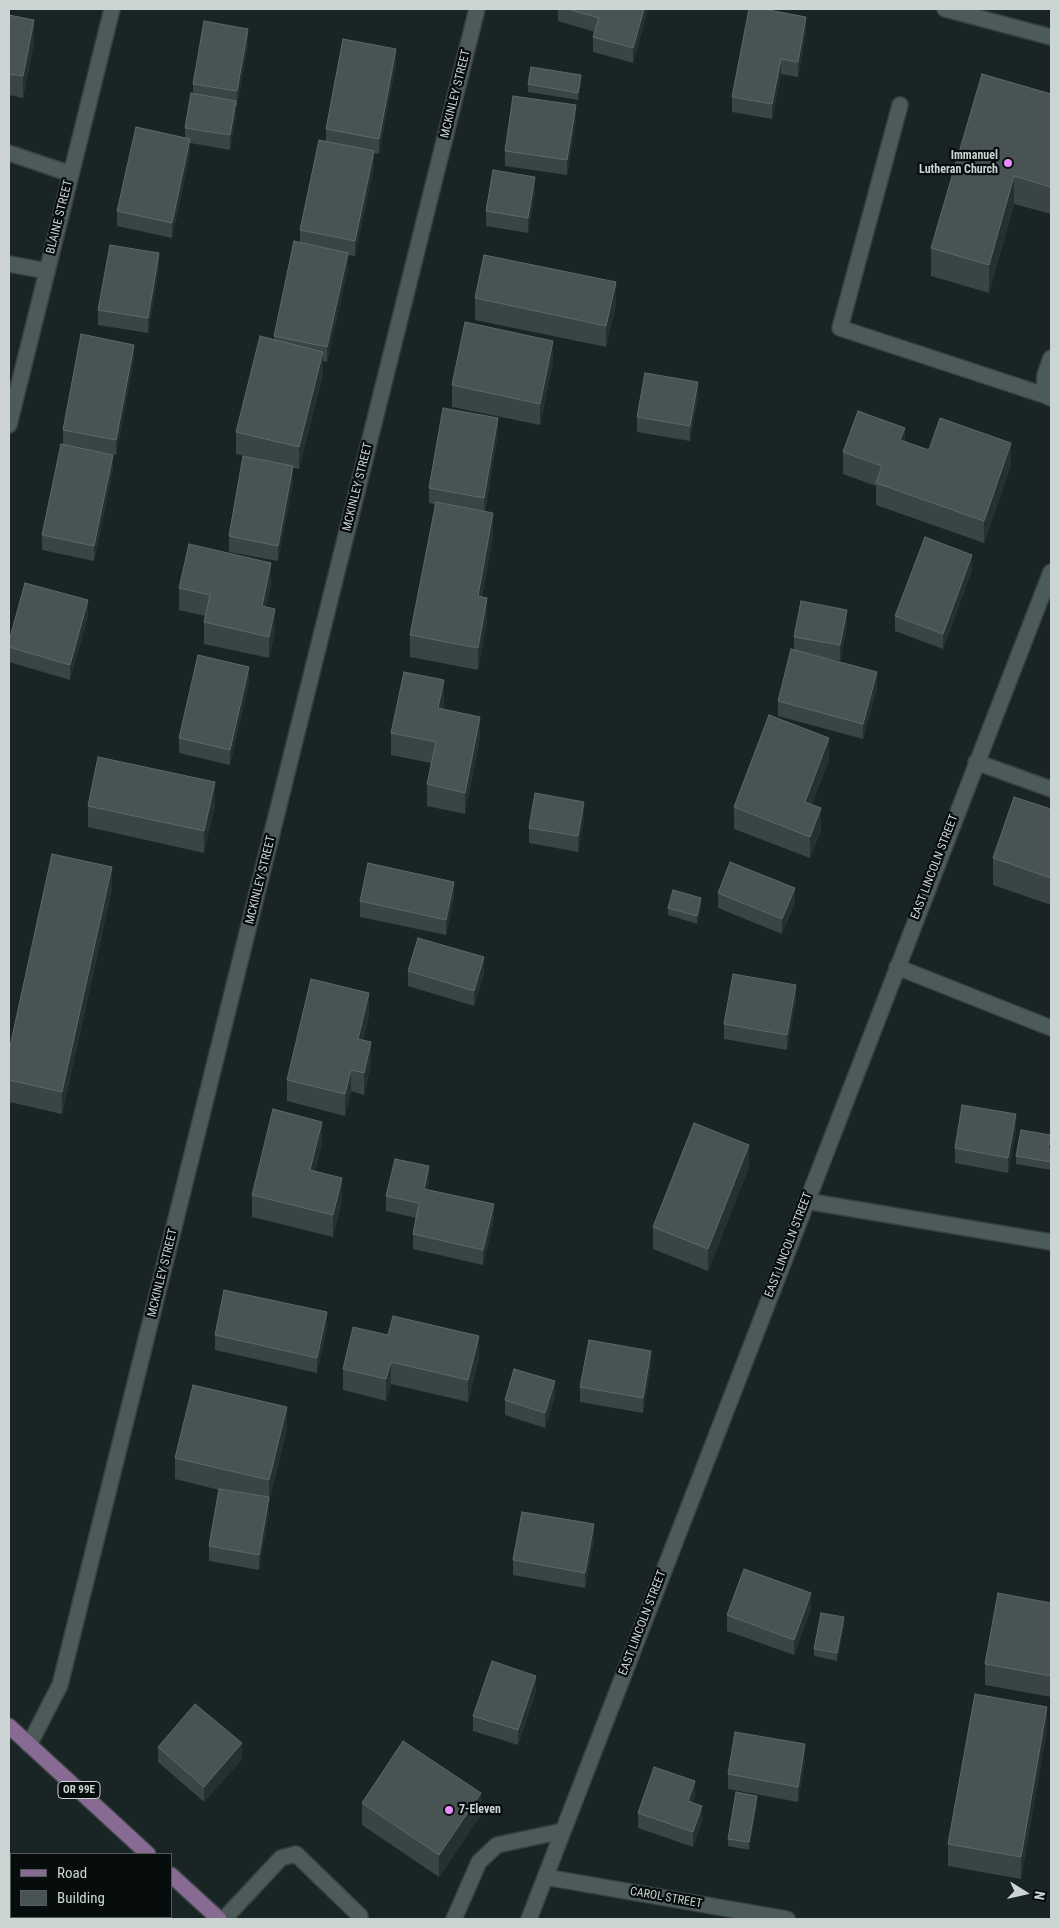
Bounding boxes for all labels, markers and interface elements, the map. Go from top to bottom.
street label: MCKINLEY STREET [438,48,474,140]
place label: Immanuel Lutheran Church [919,149,998,177]
marker: Immanuel Lutheran Church [1002,157,1014,169]
street label: BLAINE STREET [44,179,76,255]
street label: MCKINLEY STREET [340,441,376,533]
street label: EAST LINCOLN STREET [908,812,962,922]
street label: MCKINLEY STREET [243,834,279,926]
street label: EAST LINCOLN STREET [762,1190,816,1300]
street label: MCKINLEY STREET [145,1227,181,1319]
street label: EAST LINCOLN STREET [616,1568,670,1678]
road number: OR 99E [58,1782,100,1798]
place label: 7-Eleven [459,1803,501,1817]
marker: 7-Eleven [443,1804,455,1816]
legend [10,1853,172,1918]
text: Road [57,1864,87,1882]
north arrow [1000,1868,1050,1918]
street label: CAROL STREET [629,1885,703,1911]
text: Building [57,1889,105,1907]
text: N [1031,1890,1048,1901]

